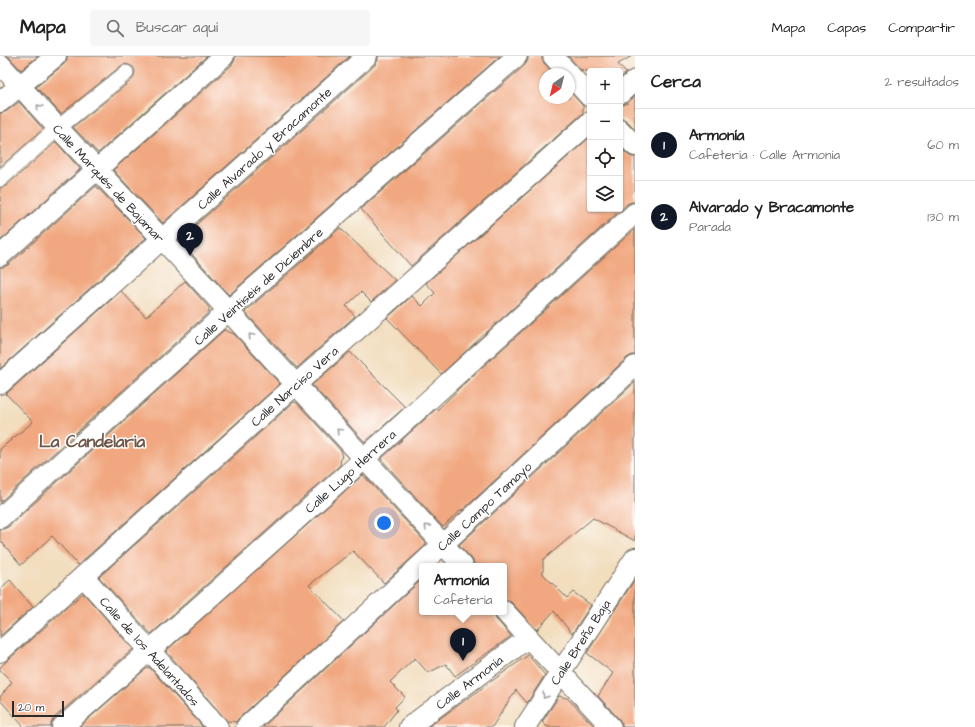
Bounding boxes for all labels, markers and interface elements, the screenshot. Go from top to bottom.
search box [90,10,370,46]
text: Mapa [20,14,66,41]
icon: search [104,17,126,39]
text: Buscar aquí [136,17,218,38]
text: Mapa [772,18,805,38]
text: Capas [827,18,866,38]
text: Compartir [888,18,955,38]
north arrow [539,68,575,104]
map controls [587,68,623,212]
button: + [587,68,623,104]
text: Cerca [651,70,701,94]
text: 2 resultados [885,73,959,91]
street label: Calle Alvarado y Bracamonte [194,83,336,215]
one-way arrow [37,104,44,111]
button: − [587,104,623,140]
street label: Calle Marqués de Bajamar [48,120,168,247]
text: Armonía [689,125,744,146]
text: 1 [663,136,665,154]
text: 60 m [927,136,959,154]
button: locate [587,140,623,176]
text: Cafetería · Calle Armonía [689,146,840,164]
button: layers [587,176,623,212]
text: Alvarado y Bracamonte [689,197,854,218]
text: 2 [660,208,668,226]
text: 130 m [927,208,959,226]
text: Parada [689,218,731,236]
pin: 2 [177,223,203,256]
street label: Calle Veintiséis de Diciembre [190,224,327,350]
one-way arrow [248,333,256,341]
street label: Calle Narciso Vera [247,342,343,431]
street label: Calle Lugo Herrera [301,426,401,518]
one-way arrow [337,429,344,436]
district label: La Candelaria [39,430,145,454]
street label: Calle Campo Tamayo [433,457,537,556]
your location [374,513,394,533]
one-way arrow [424,524,432,532]
popup [419,563,507,615]
text: Armonía [434,570,489,591]
text: Cafetería [434,591,492,609]
street label: Calle de los Adelantados [95,593,204,711]
street label: Calle Breña Baja [546,596,615,689]
pin: 1 [450,628,476,661]
street label: Calle Armonía [432,651,507,714]
one-way arrow [542,692,550,699]
scale bar [12,699,64,718]
text: 20 m [18,700,44,715]

